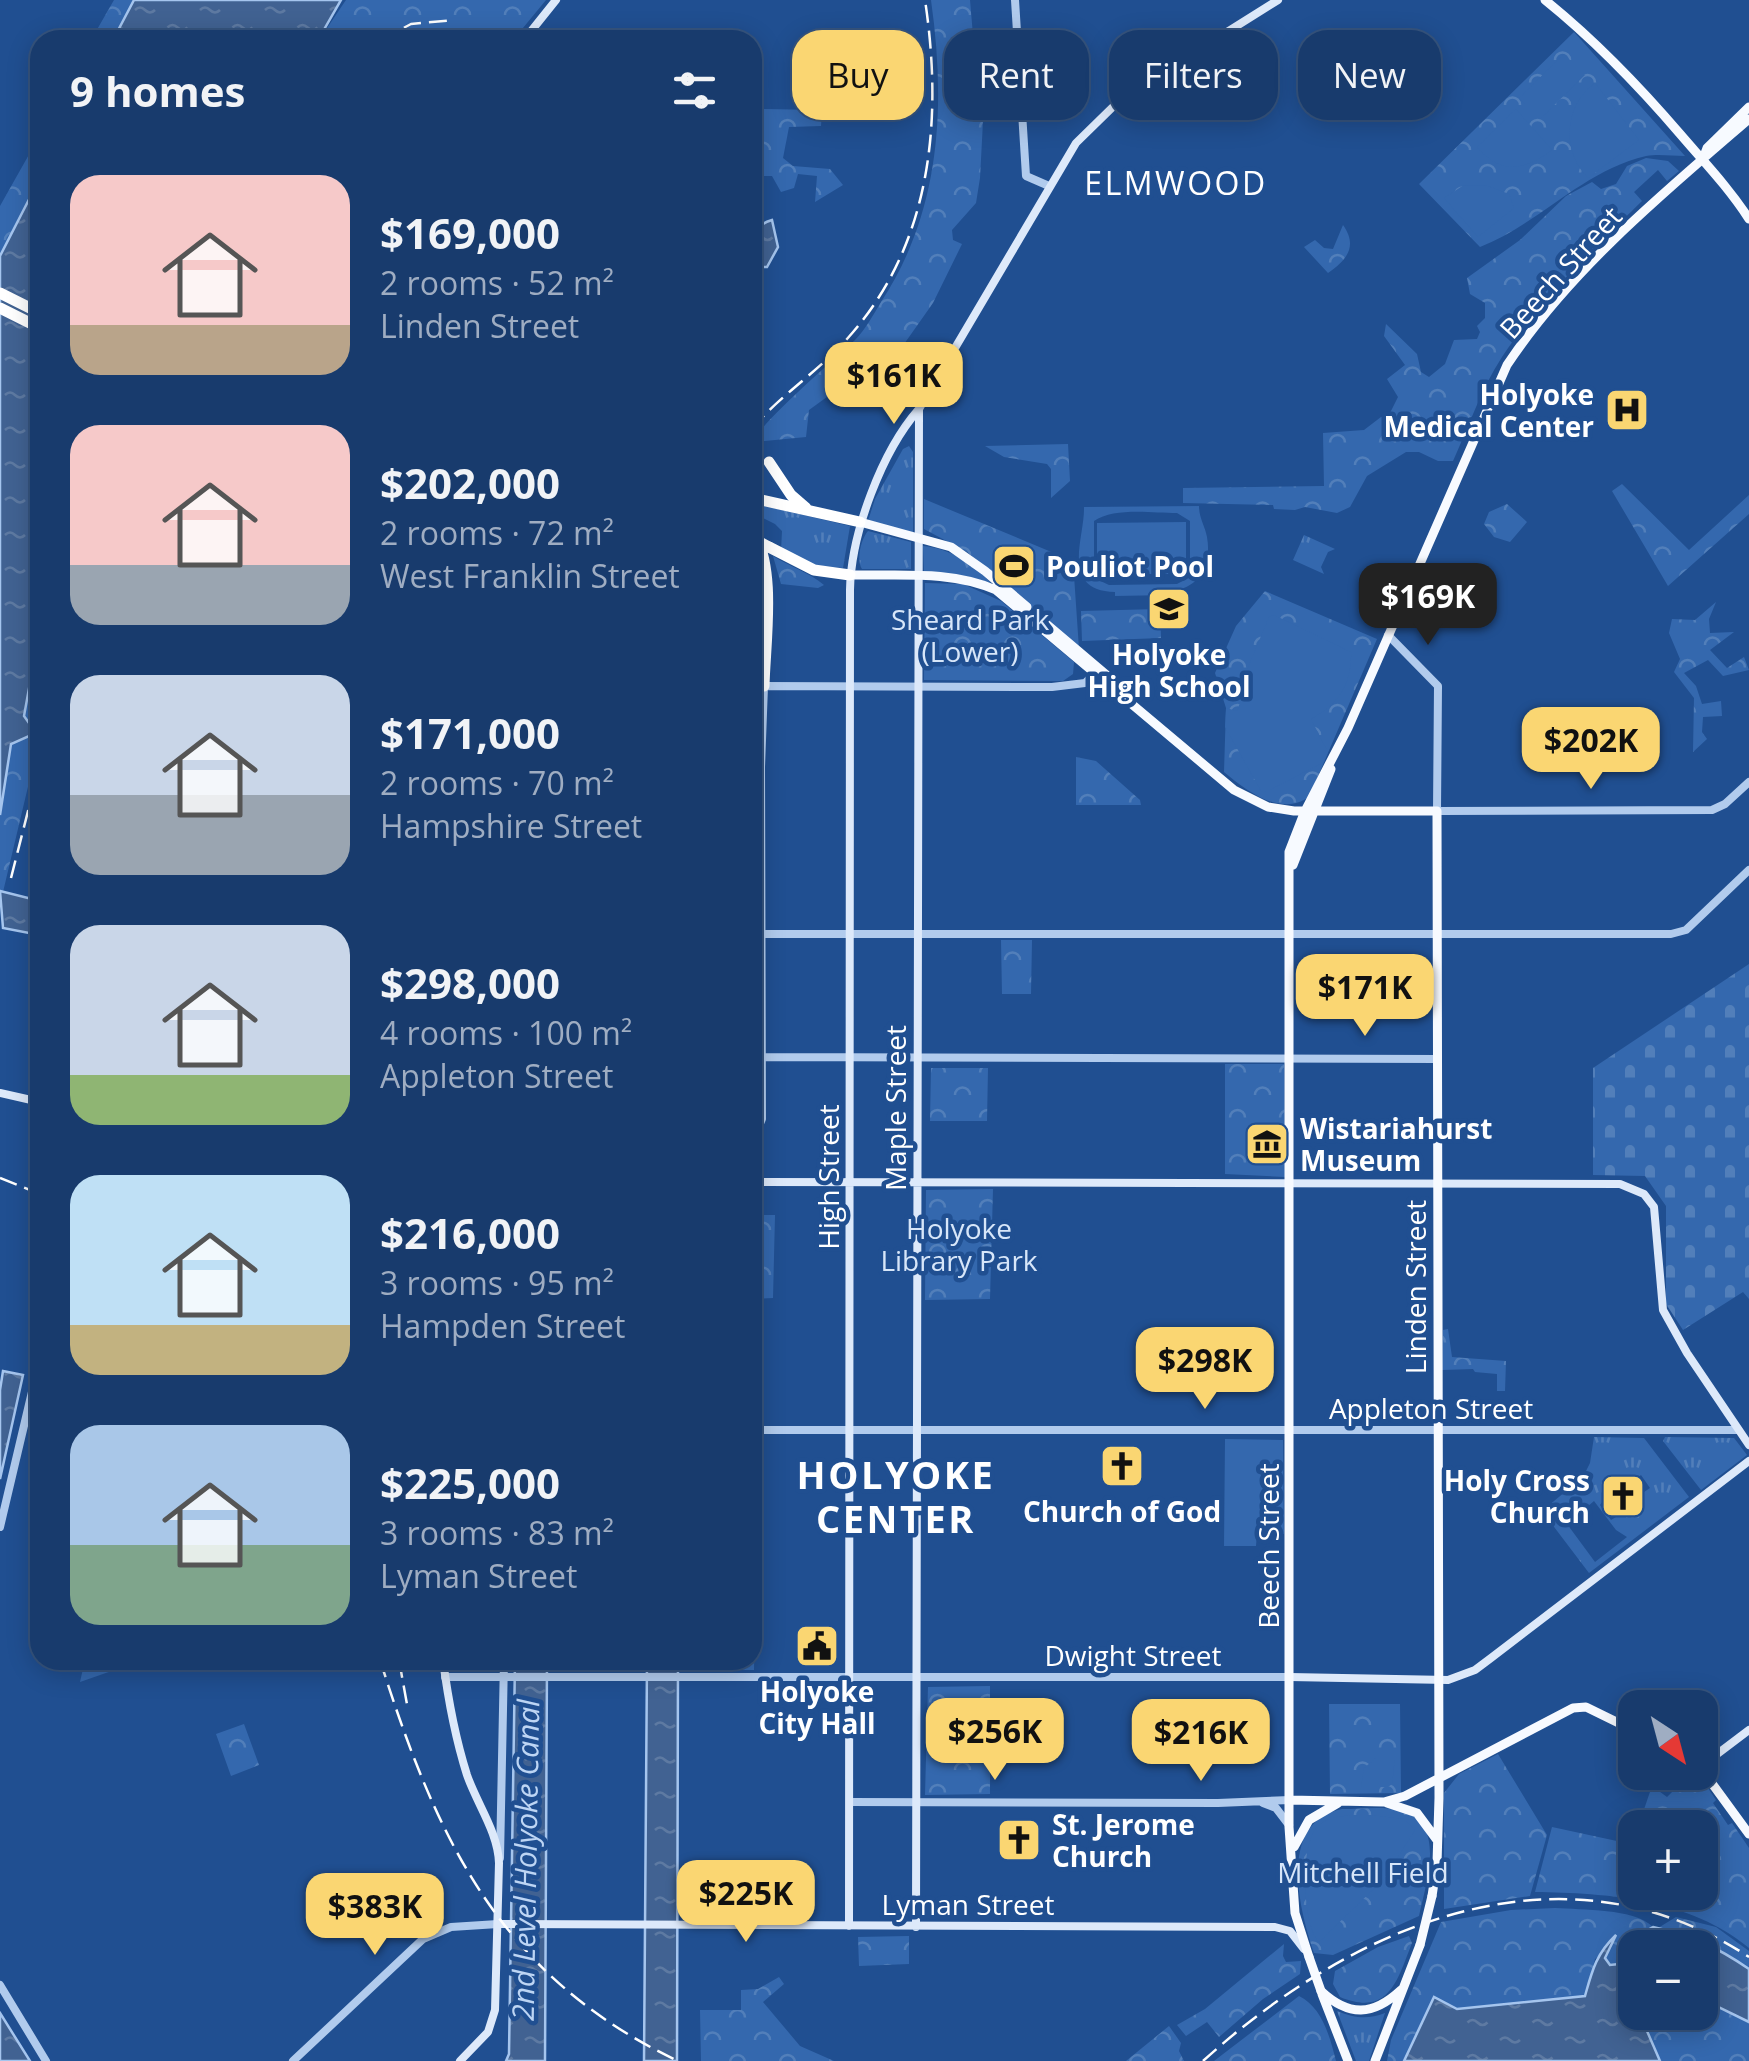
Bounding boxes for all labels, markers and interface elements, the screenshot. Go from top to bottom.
chip: Buy [792,30,924,120]
chip: Rent [944,30,1089,120]
chip: Filters [1109,30,1278,120]
chip: New [1298,30,1441,120]
text: 9 homes [70,62,245,119]
icon: filters [667,63,722,118]
district label: ELMWOOD [1084,161,1268,204]
street label: Beech Street [1490,198,1630,346]
text: $169,000 [380,204,560,261]
icon: home [150,215,270,335]
text: 2 rooms · 52 m² [380,261,614,304]
text: Linden Street [380,304,579,347]
pin: $161K [824,342,964,427]
text: $161K [847,353,941,396]
place label: Holyoke Medical Center [1383,375,1594,445]
hospital icon: Holyoke Medical Center [1604,387,1650,433]
text: $202,000 [380,454,560,511]
icon: home [150,465,270,585]
text: 2 rooms · 72 m² [380,511,614,554]
sports icon: Pouliot Pool [991,543,1037,589]
place label: Pouliot Pool [1046,547,1214,585]
text: West Franklin Street [380,554,680,597]
pin: $169K [1358,563,1498,648]
text: $169K [1381,574,1475,617]
school or university icon: Holyoke High School [1146,586,1192,632]
park label: Sheard Park (Lower) [891,600,1049,670]
place label: Holyoke High School [1088,635,1250,705]
text: $171,000 [380,704,560,761]
pin: $202K [1521,707,1661,792]
icon: home [150,715,270,835]
text: $202K [1544,718,1638,761]
text: 2 rooms · 70 m² [380,761,614,804]
text: Hampshire Street [380,804,642,847]
text: $298,000 [380,954,560,1011]
pin: $171K [1295,954,1435,1039]
icon: home [150,965,270,1085]
text: $171K [1318,965,1412,1008]
text: 4 rooms · 100 m² [380,1011,632,1054]
street label: Maple Street [876,1025,914,1191]
text: Appleton Street [380,1054,613,1097]
street label: High Street [809,1104,847,1250]
place label: Wistariahurst Museum [1300,1109,1492,1179]
museum icon: Wistariahurst Museum [1244,1121,1290,1167]
street label: Linden Street [1396,1200,1434,1374]
text: $216,000 [380,1204,560,1261]
park label: Holyoke Library Park [880,1209,1038,1279]
icon: home [150,1215,270,1335]
text: 3 rooms · 95 m² [380,1261,614,1304]
text: Hampden Street [380,1304,625,1347]
pin: $298K [1135,1327,1275,1412]
text: $298K [1158,1338,1252,1381]
street label: Appleton Street [1329,1389,1533,1427]
church icon: Church of God [1099,1443,1145,1489]
district label: HOLYOKE CENTER [797,1448,995,1544]
text: $225,000 [380,1454,560,1511]
place label: Holy Cross Church [1444,1461,1590,1531]
street label: Beech Street [1249,1463,1287,1629]
icon: home [150,1465,270,1585]
church icon: Holy Cross Church [1600,1473,1646,1519]
place label: Church of God [1023,1492,1221,1530]
text: 3 rooms · 83 m² [380,1511,614,1554]
text: Lyman Street [380,1554,577,1597]
public building icon: Holyoke City Hall [794,1623,840,1669]
street label: Dwight Street [1045,1636,1221,1674]
place label: Holyoke City Hall [758,1672,876,1742]
north arrow [1618,1690,1718,1790]
map controls [1618,1690,1718,2030]
water label: 2nd Level Holyoke Canal [502,1697,548,2021]
pin: $256K [925,1698,1065,1783]
pin: $216K [1131,1699,1271,1784]
text: $256K [948,1709,1042,1752]
text: $216K [1154,1710,1248,1753]
place label: St. Jerome Church [1052,1805,1195,1875]
button: + [1618,1810,1718,1910]
church icon: St. Jerome Church [996,1817,1042,1863]
park label: Mitchell Field [1277,1853,1449,1891]
pin: $225K [676,1860,816,1945]
text: $225K [699,1871,793,1914]
pin: $383K [305,1873,445,1958]
text: $383K [328,1884,422,1927]
street label: Lyman Street [882,1885,1054,1923]
button: − [1618,1930,1718,2030]

